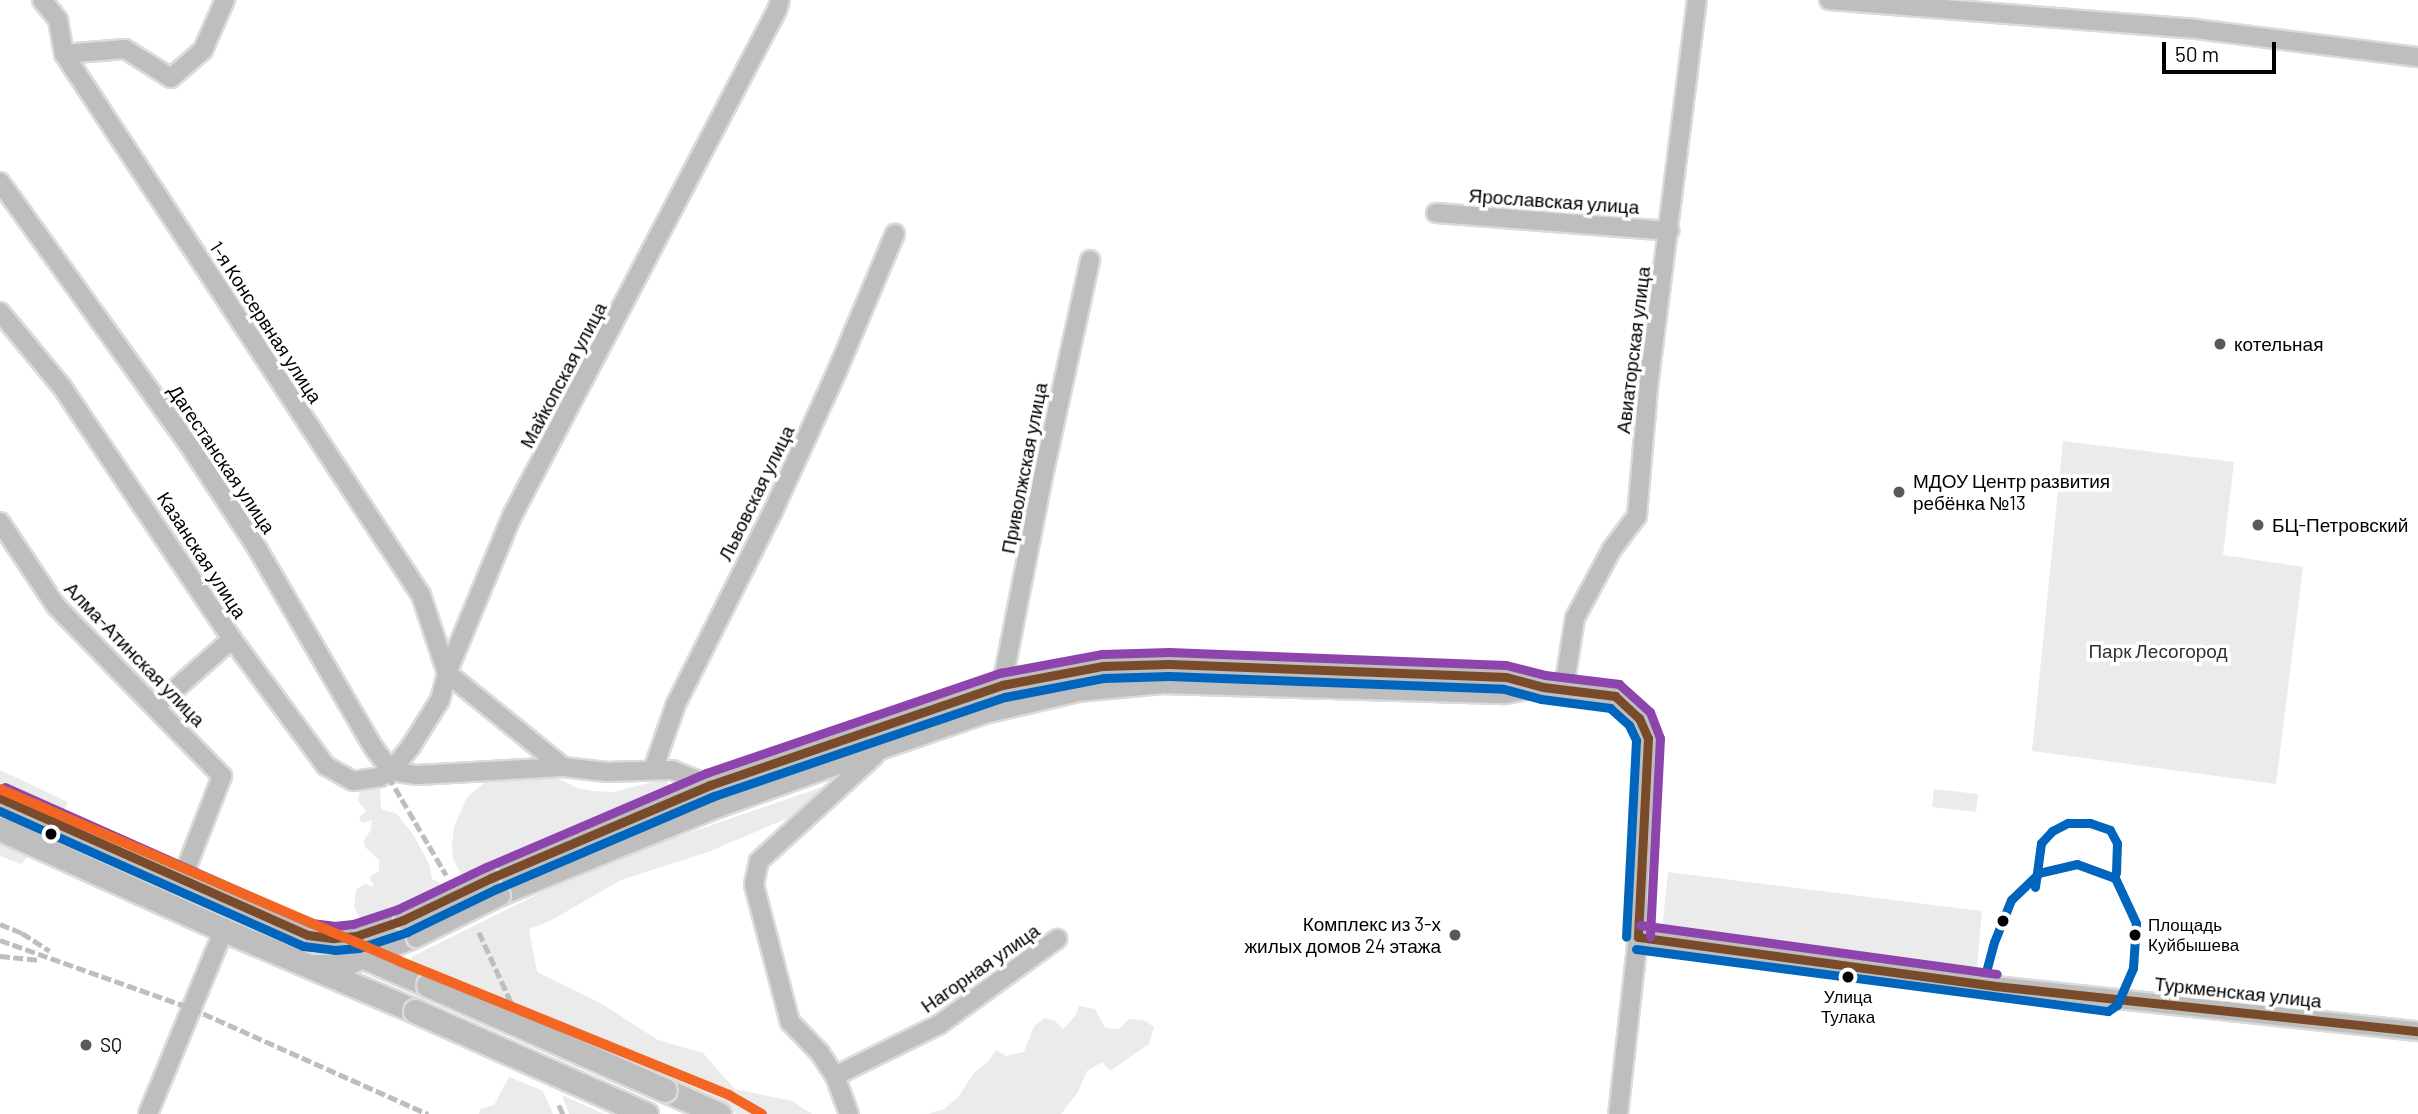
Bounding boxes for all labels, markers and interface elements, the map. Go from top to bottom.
scale bar [2166,28,2280,72]
text: 50 m [2175,41,2219,66]
street label: Ярославская улица [1468,184,1640,218]
street label: 1-я Консервная улица [205,237,327,407]
street label: Авиаторская улица [1611,265,1655,435]
street label: Майкопская улица [515,298,611,452]
place label: котельная [2234,333,2323,355]
marker: котельная [2212,336,2228,352]
street label: Дагестанская улица [164,380,280,538]
street label: Приволжская улица [996,381,1052,555]
street label: Львовская улица [713,422,799,564]
place label: МДОУ Центр развития ребёнка №13 [1913,470,2110,514]
marker: МДОУ Центр развития ребёнка №13 [1891,484,1907,500]
street label: Казанская улица [153,487,251,623]
place label: БЦ-Петровский [2272,514,2408,536]
marker: БЦ-Петровский [2250,517,2266,533]
street label: Алма-Атинская улица [60,577,210,731]
park label: Парк Лесогород [2088,640,2228,662]
unlabelled marker [44,827,58,841]
place label: Комплекс из 3-х жилых домов 24 этажа [1244,913,1441,957]
unlabelled marker [1996,914,2010,928]
place label: Площадь Куйбышева [2148,915,2239,955]
street label: Нагорная улица [916,919,1044,1017]
marker: Комплекс из 3-х жилых домов 24 этажа [1447,927,1463,943]
marker: Площадь Куйбышева [2128,928,2142,942]
marker: Улица Тулака [1841,970,1855,984]
street label: Туркменская улица [2153,972,2323,1012]
place label: Улица Тулака [1821,987,1875,1027]
place label: SQ [100,1034,122,1056]
marker: SQ [78,1037,94,1053]

